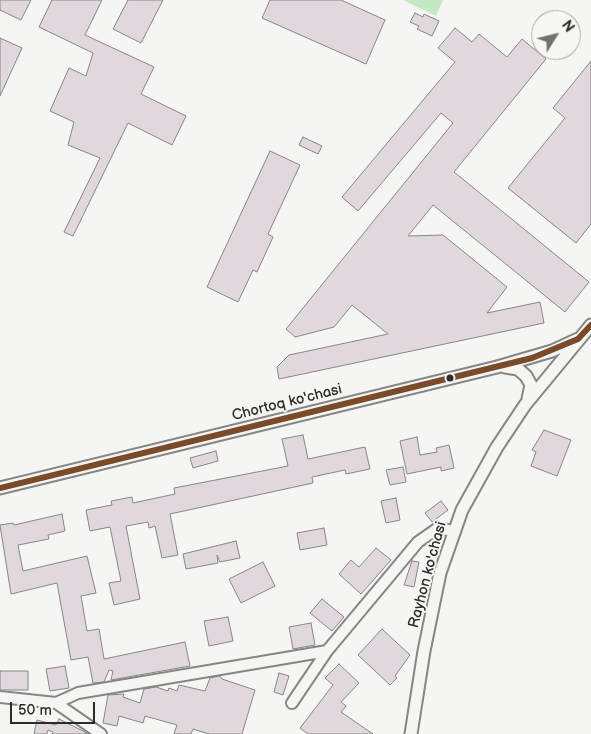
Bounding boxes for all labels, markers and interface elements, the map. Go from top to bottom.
north arrow [531,10,581,60]
text: N [558,17,578,36]
unlabelled marker [445,373,455,383]
street label: Chortoq ko'chasi [230,381,344,425]
street label: Rayhon ko'chasi [405,520,451,630]
scale bar [12,692,98,724]
text: 50 m [18,701,52,720]

